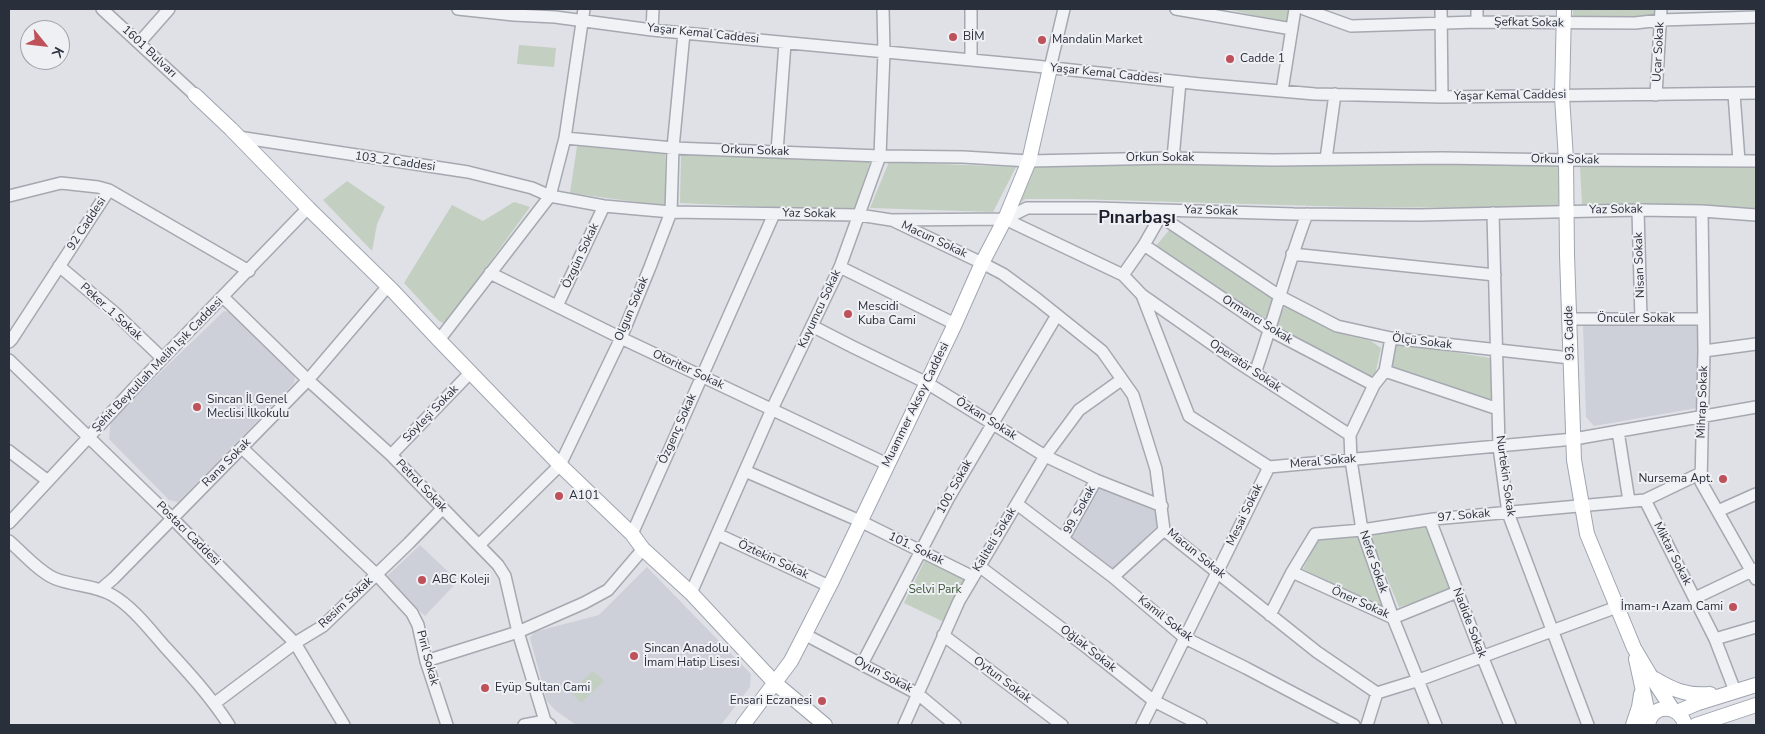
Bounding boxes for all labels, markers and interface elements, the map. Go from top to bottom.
street label: Şefkat Sokak [1494,15,1564,31]
north arrow [20,20,70,70]
street label: Yaşar Kemal Caddesi [646,21,760,47]
street label: Uçar Sokak [1650,21,1668,83]
street label: 1601 Bulvarı [119,23,179,81]
place label: BİM [963,30,984,44]
marker: BİM [947,31,959,43]
place label: Mandalin Market [1052,33,1142,47]
marker: Mandalin Market [1036,34,1048,46]
text: K [47,43,68,61]
place label: Cadde 1 [1240,52,1285,66]
marker: Cadde 1 [1224,53,1236,65]
street label: Yaşar Kemal Caddesi [1049,61,1163,87]
street label: Yaşar Kemal Caddesi [1454,88,1566,104]
street label: Orkun Sokak [721,143,789,159]
street label: 103_2 Caddesi [354,149,436,175]
street label: Orkun Sokak [1126,151,1194,165]
street label: Orkun Sokak [1531,152,1599,168]
street label: 92 Caddesi [64,195,110,253]
street label: Yaz Sokak [1589,202,1643,218]
street label: Yaz Sokak [1184,203,1238,219]
street label: Yaz Sokak [782,206,836,222]
district label: Pınarbaşı [1098,208,1176,230]
street label: Macun Sokak [899,218,969,262]
street label: Özgün Sokak [560,221,602,291]
street label: Nisan Sokak [1632,232,1648,298]
street label: Kuyumcu Sokak [796,267,844,351]
street label: Olgun Sokak [612,275,652,343]
street label: Peker_1 Sokak [77,280,145,344]
street label: Ormancı Sokak [1219,293,1295,347]
street label: Şehit Beytullah Melih Işık Caddesi [89,294,227,436]
place label: Mescidi Kuba Cami [858,300,916,328]
street label: 93. Cadde [1562,305,1578,361]
marker: Mescidi Kuba Cami [842,308,854,320]
street label: Öncüler Sokak [1597,312,1675,326]
street label: Ölçü Sokak [1391,331,1453,353]
street label: Operatör Sokak [1206,337,1284,395]
street label: Muammer Aksoy Caddesi [879,340,953,470]
street label: Otoriter Sokak [650,347,726,393]
street label: Mihrap Sokak [1695,365,1711,439]
street label: Söyleşi Sokak [400,382,462,446]
street label: Özgenç Sokak [656,391,700,467]
place label: Sincan İl Genel Meclisi İlkokulu [207,393,289,421]
street label: Özkan Sokak [953,395,1019,443]
marker: Sincan İl Genel Meclisi İlkokulu [191,401,203,413]
street label: Nurtekin Sokak [1492,435,1518,517]
street label: Rana Sokak [200,436,254,490]
street label: Meral Sokak [1289,452,1357,472]
street label: Petrol Sokak [392,457,450,515]
street label: 100. Sokak [934,457,976,517]
place label: Nursema Apt. [1638,472,1713,486]
marker: Nursema Apt. [1717,473,1729,485]
street label: Mesai Sokak [1224,482,1266,548]
street label: 99. Sokak [1061,484,1099,536]
place label: A101 [569,489,599,503]
marker: A101 [553,490,565,502]
street label: Postacı Caddesi [153,499,223,569]
street label: Kaliteli Sokak [970,505,1020,575]
street label: 97. Sokak [1437,507,1491,525]
street label: Miktar Sokak [1650,520,1694,588]
street label: Macun Sokak [1164,526,1228,582]
street label: 101. Sokak [886,529,946,569]
street label: Nefer Sokak [1356,529,1390,595]
street label: Öztekin Sokak [735,537,811,583]
place label: ABC Koleji [432,573,490,587]
street label: Resim Sokak [316,574,376,632]
marker: ABC Koleji [416,574,428,586]
park label: Selvi Park [908,583,962,597]
street label: Öner Sokak [1329,584,1391,622]
street label: Nadide Sokak [1449,586,1489,660]
street label: Kamil Sokak [1135,593,1195,645]
place label: İmam-ı Azam Cami [1621,600,1723,614]
marker: İmam-ı Azam Cami [1727,601,1739,613]
street label: Oğlak Sokak [1057,623,1119,675]
street label: Pırıl Sokak [413,629,441,687]
place label: Sincan Anadolu İmam Hatip Lisesi [644,642,740,670]
marker: Sincan Anadolu İmam Hatip Lisesi [628,650,640,662]
street label: Oyun Sokak [851,654,915,696]
street label: Oytun Sokak [970,654,1034,706]
place label: Eyüp Sultan Cami [495,681,590,695]
marker: Eyüp Sultan Cami [479,682,491,694]
place label: Ensari Eczanesi [730,694,812,708]
marker: Ensari Eczanesi [816,695,828,707]

